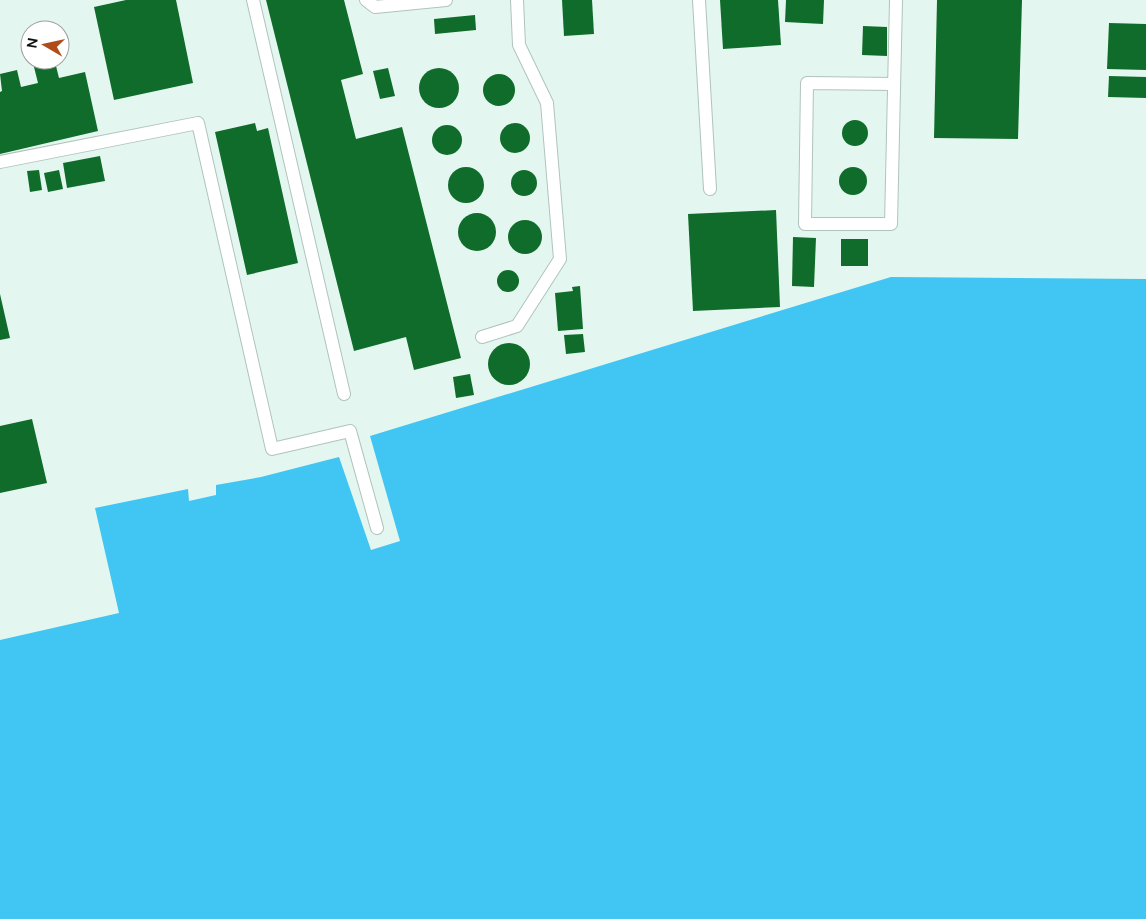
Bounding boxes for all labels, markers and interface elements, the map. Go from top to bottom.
north arrow [20,20,70,70]
text: N [22,37,42,49]

